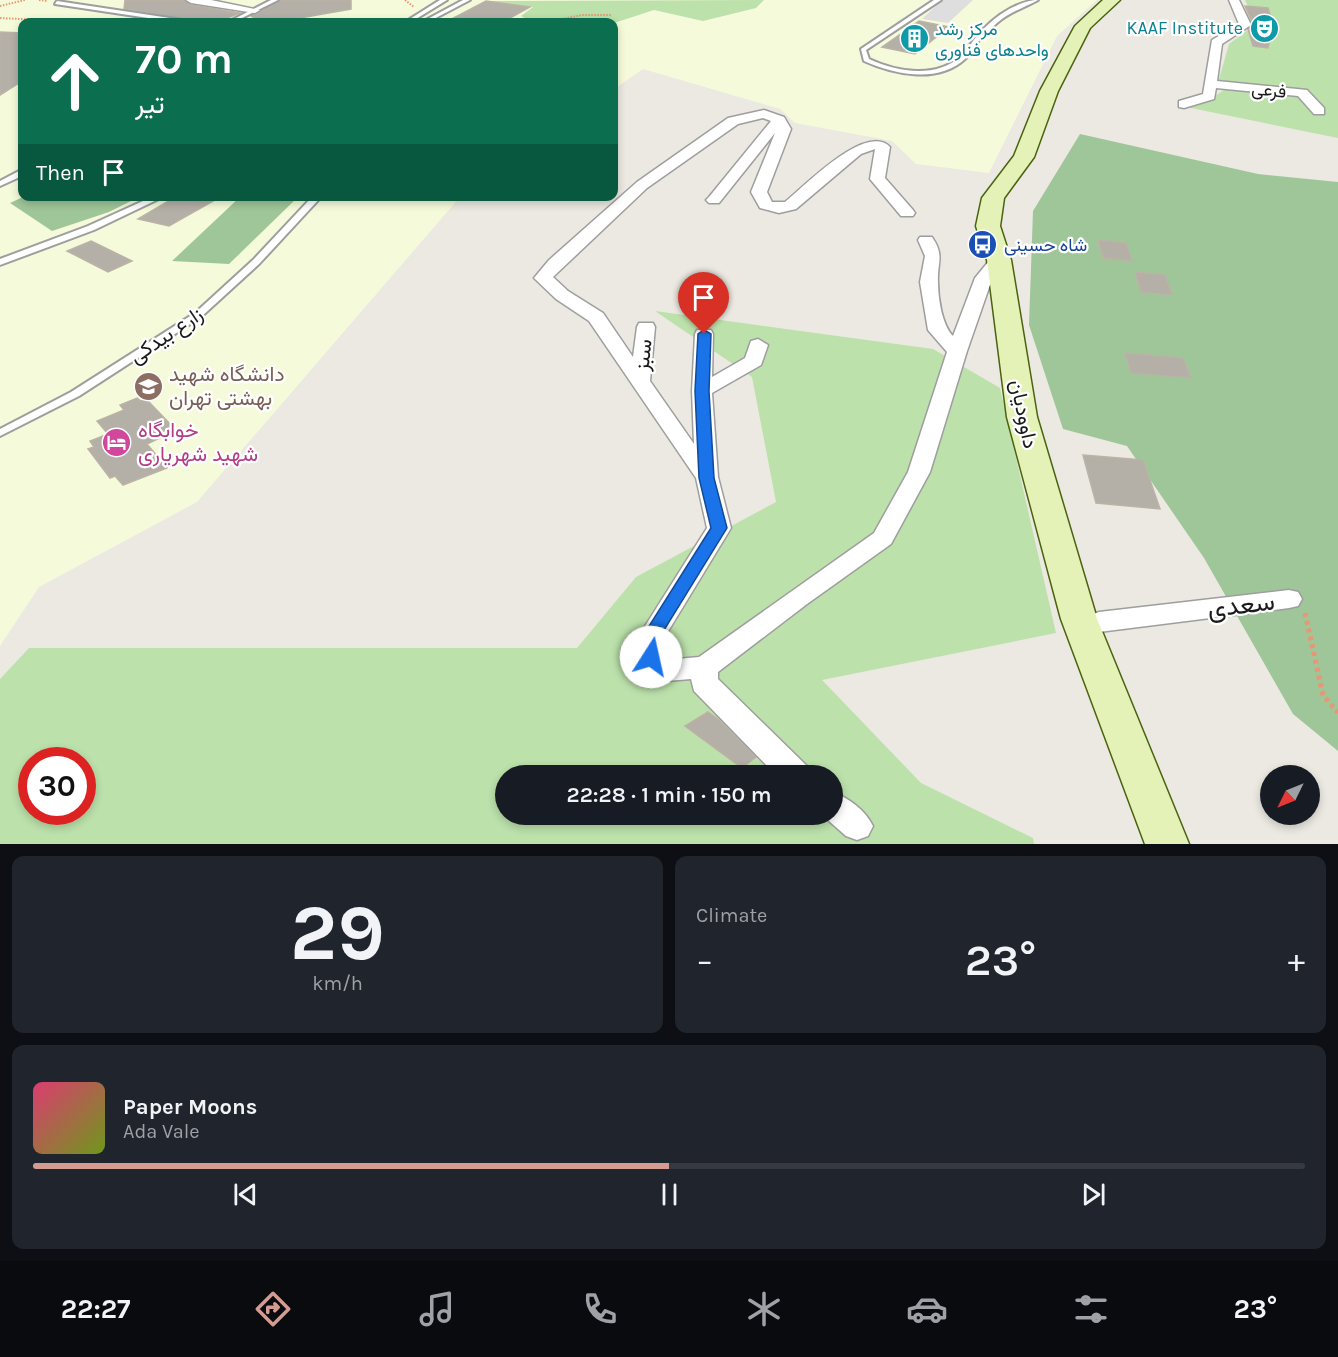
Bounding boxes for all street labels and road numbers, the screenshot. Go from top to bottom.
street label: فرعی [1251,77,1287,103]
street label: زارع بیدکی [125,302,208,370]
street label: سبز [629,338,658,373]
street label: داوودیان [1004,377,1043,451]
street label: سعدی [1206,585,1276,625]

